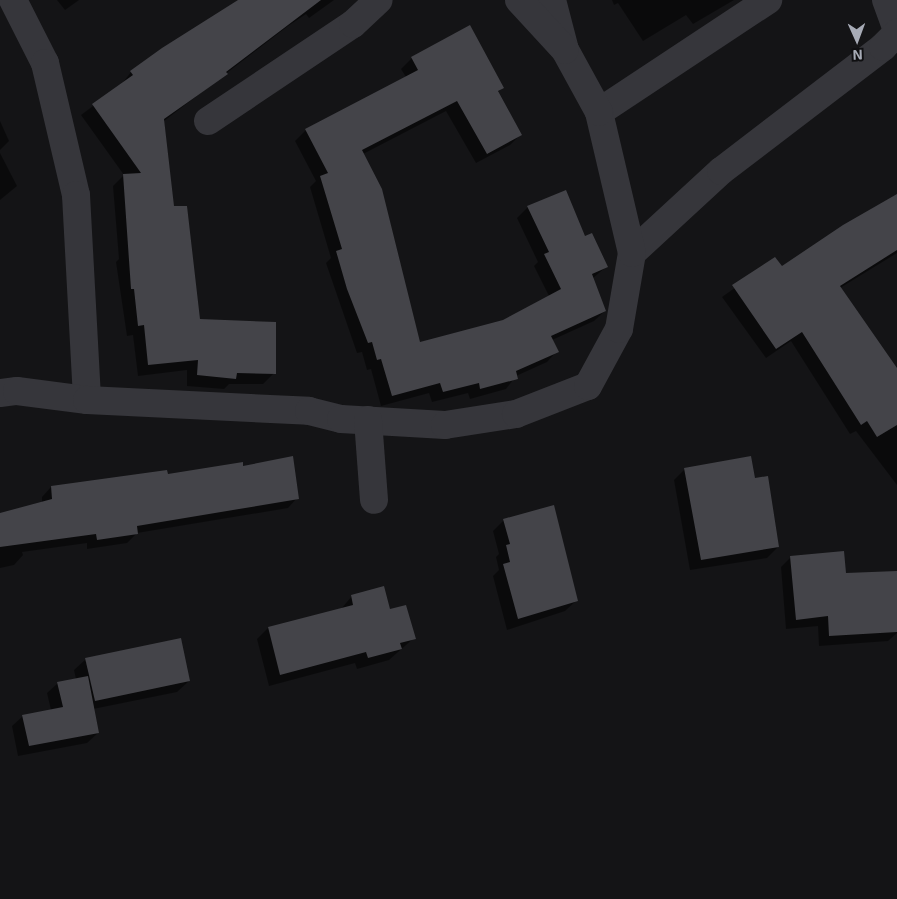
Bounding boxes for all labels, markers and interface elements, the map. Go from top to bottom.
north arrow [832,15,882,65]
text: N [852,47,863,64]

